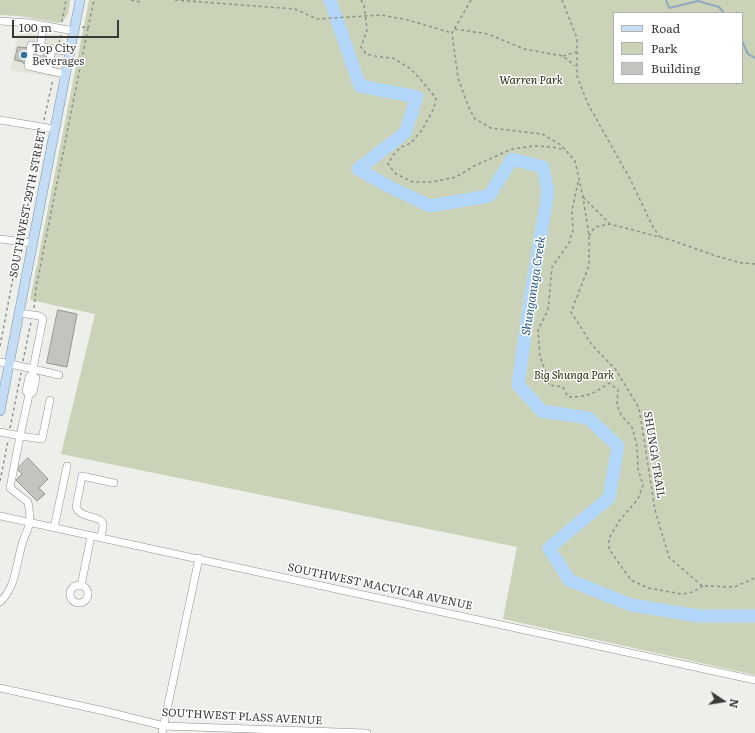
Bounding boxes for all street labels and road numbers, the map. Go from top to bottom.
street label: SOUTHWEST 29TH STREET [7,127,49,279]
street label: SHUNGA TRAIL [641,410,667,500]
street label: SOUTHWEST MACVICAR AVENUE [286,561,474,613]
street label: SOUTHWEST PLASS AVENUE [161,706,323,728]

